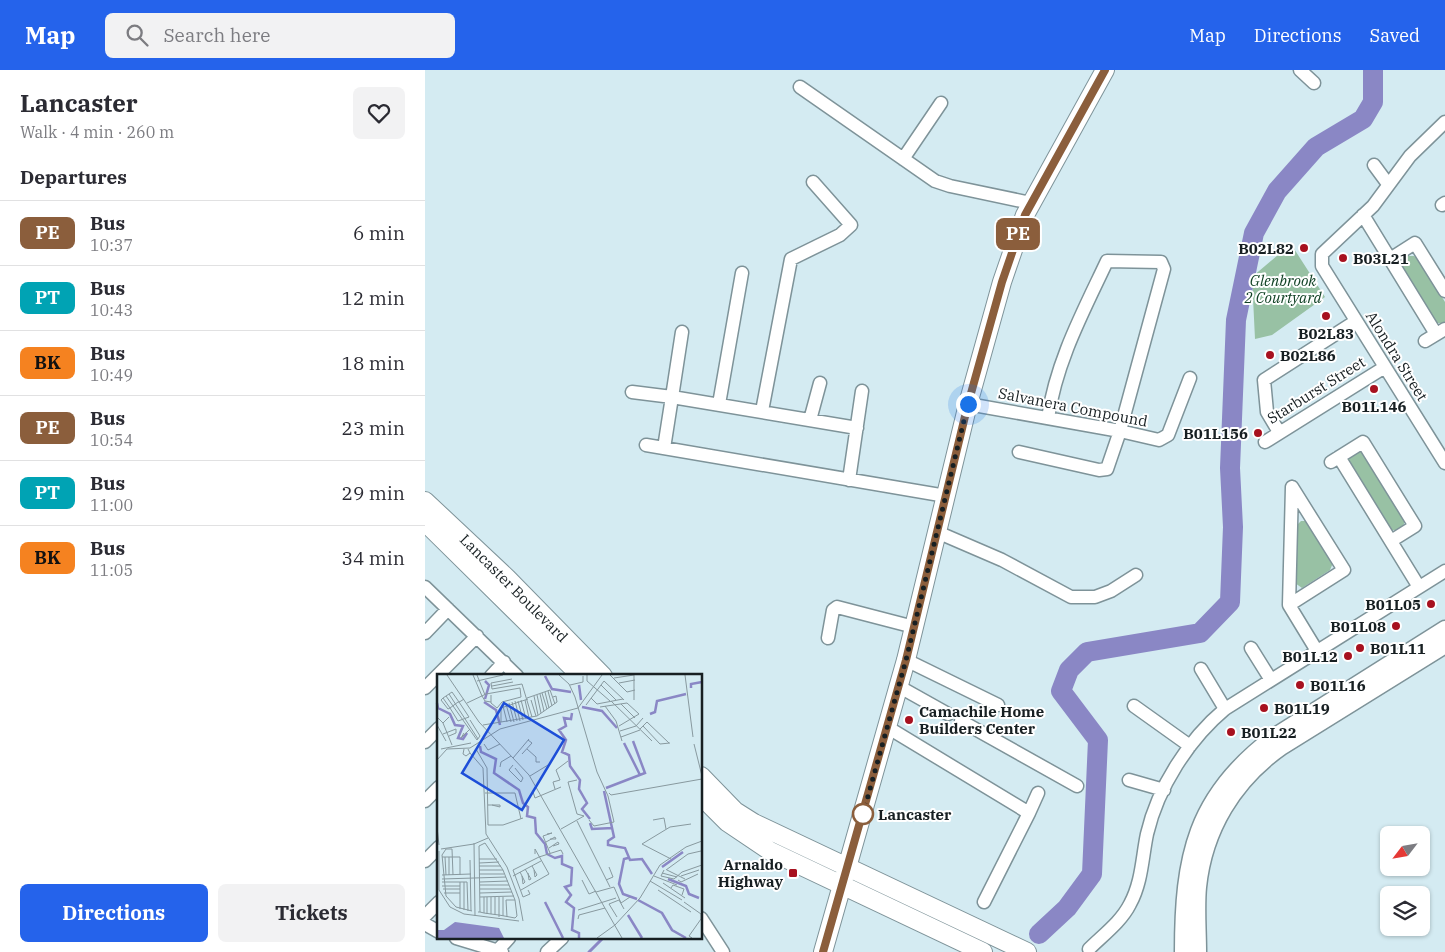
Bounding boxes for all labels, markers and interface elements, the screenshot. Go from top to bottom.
search box [105,13,455,58]
text: Map [25,19,75,51]
icon: search [123,21,151,49]
text: Search here [163,23,270,47]
text: Map [1189,24,1226,47]
text: Directions [1254,24,1342,47]
text: Saved [1370,24,1420,47]
text: Lancaster [20,87,138,119]
button: heart [353,87,405,139]
text: Walk · 4 min · 260 m [20,122,174,142]
text: Departures [20,165,127,189]
text: Bus [90,211,125,235]
line badge: PE [995,218,1041,250]
text: PE [35,221,60,244]
text: 6 min [353,221,405,245]
text: PE [1006,222,1030,245]
text: 10:37 [90,235,133,255]
place label: B02L82 [1238,239,1294,258]
marker: B02L82 [1298,242,1310,254]
place label: B03L21 [1353,249,1409,268]
marker: B03L21 [1337,252,1349,264]
park label: Glenbrook 2 Courtyard [1243,271,1322,307]
text: Bus [90,276,125,300]
text: PT [35,286,60,309]
text: 12 min [342,286,405,310]
text: 10:43 [90,300,133,320]
street label: Alondra Street [1362,308,1432,404]
marker: B02L83 [1320,310,1332,322]
place label: B02L83 [1298,324,1354,343]
text: Bus [90,341,125,365]
place label: B02L86 [1280,346,1336,365]
marker: B02L86 [1264,349,1276,361]
text: BK [34,351,61,374]
text: 18 min [342,351,405,375]
street label: Starburst Street [1263,352,1369,428]
text: 10:49 [90,365,133,385]
street label: Salvanera Compound [997,383,1149,431]
marker: B01L146 [1368,383,1380,395]
your location [956,392,981,417]
place label: B01L146 [1342,397,1406,416]
text: Bus [90,406,125,430]
text: PE [35,416,60,439]
text: 23 min [342,416,405,440]
place label: B01L156 [1183,424,1248,443]
marker: B01L156 [1252,427,1264,439]
text: 10:54 [90,430,133,450]
text: Bus [90,471,125,495]
text: PT [35,481,60,504]
text: 29 min [342,481,405,505]
text: 11:00 [90,495,133,515]
street label: Lancaster Boulevard [456,530,572,646]
text: Bus [90,536,125,560]
text: BK [34,546,61,569]
text: 34 min [342,546,405,570]
text: 11:05 [90,560,133,580]
place label: B01L05 [1365,595,1421,614]
marker: B01L05 [1425,598,1437,610]
place label: B01L08 [1330,617,1386,636]
marker: B01L08 [1390,620,1402,632]
place label: B01L11 [1370,639,1426,658]
marker: B01L11 [1354,642,1366,654]
place label: B01L12 [1282,647,1338,666]
marker: B01L12 [1342,650,1354,662]
inset map [437,674,703,940]
place label: B01L16 [1310,676,1366,695]
marker: B01L16 [1294,679,1306,691]
place label: B01L19 [1274,699,1330,718]
place label: Camachile Home Builders Center [919,702,1044,738]
marker: B01L19 [1258,702,1270,714]
marker: Camachile Home Builders Center [903,714,915,726]
place label: B01L22 [1241,723,1297,742]
marker: B01L22 [1225,726,1237,738]
marker: Lancaster [852,803,874,825]
place label: Lancaster [878,805,952,824]
north arrow [1380,826,1430,876]
map controls [1380,826,1430,936]
place label: Arnaldo Highway [718,855,783,891]
marker: Arnaldo Highway [787,867,799,879]
button: Directions [20,884,208,942]
button: Tickets [218,884,405,942]
button: layers [1380,886,1430,936]

